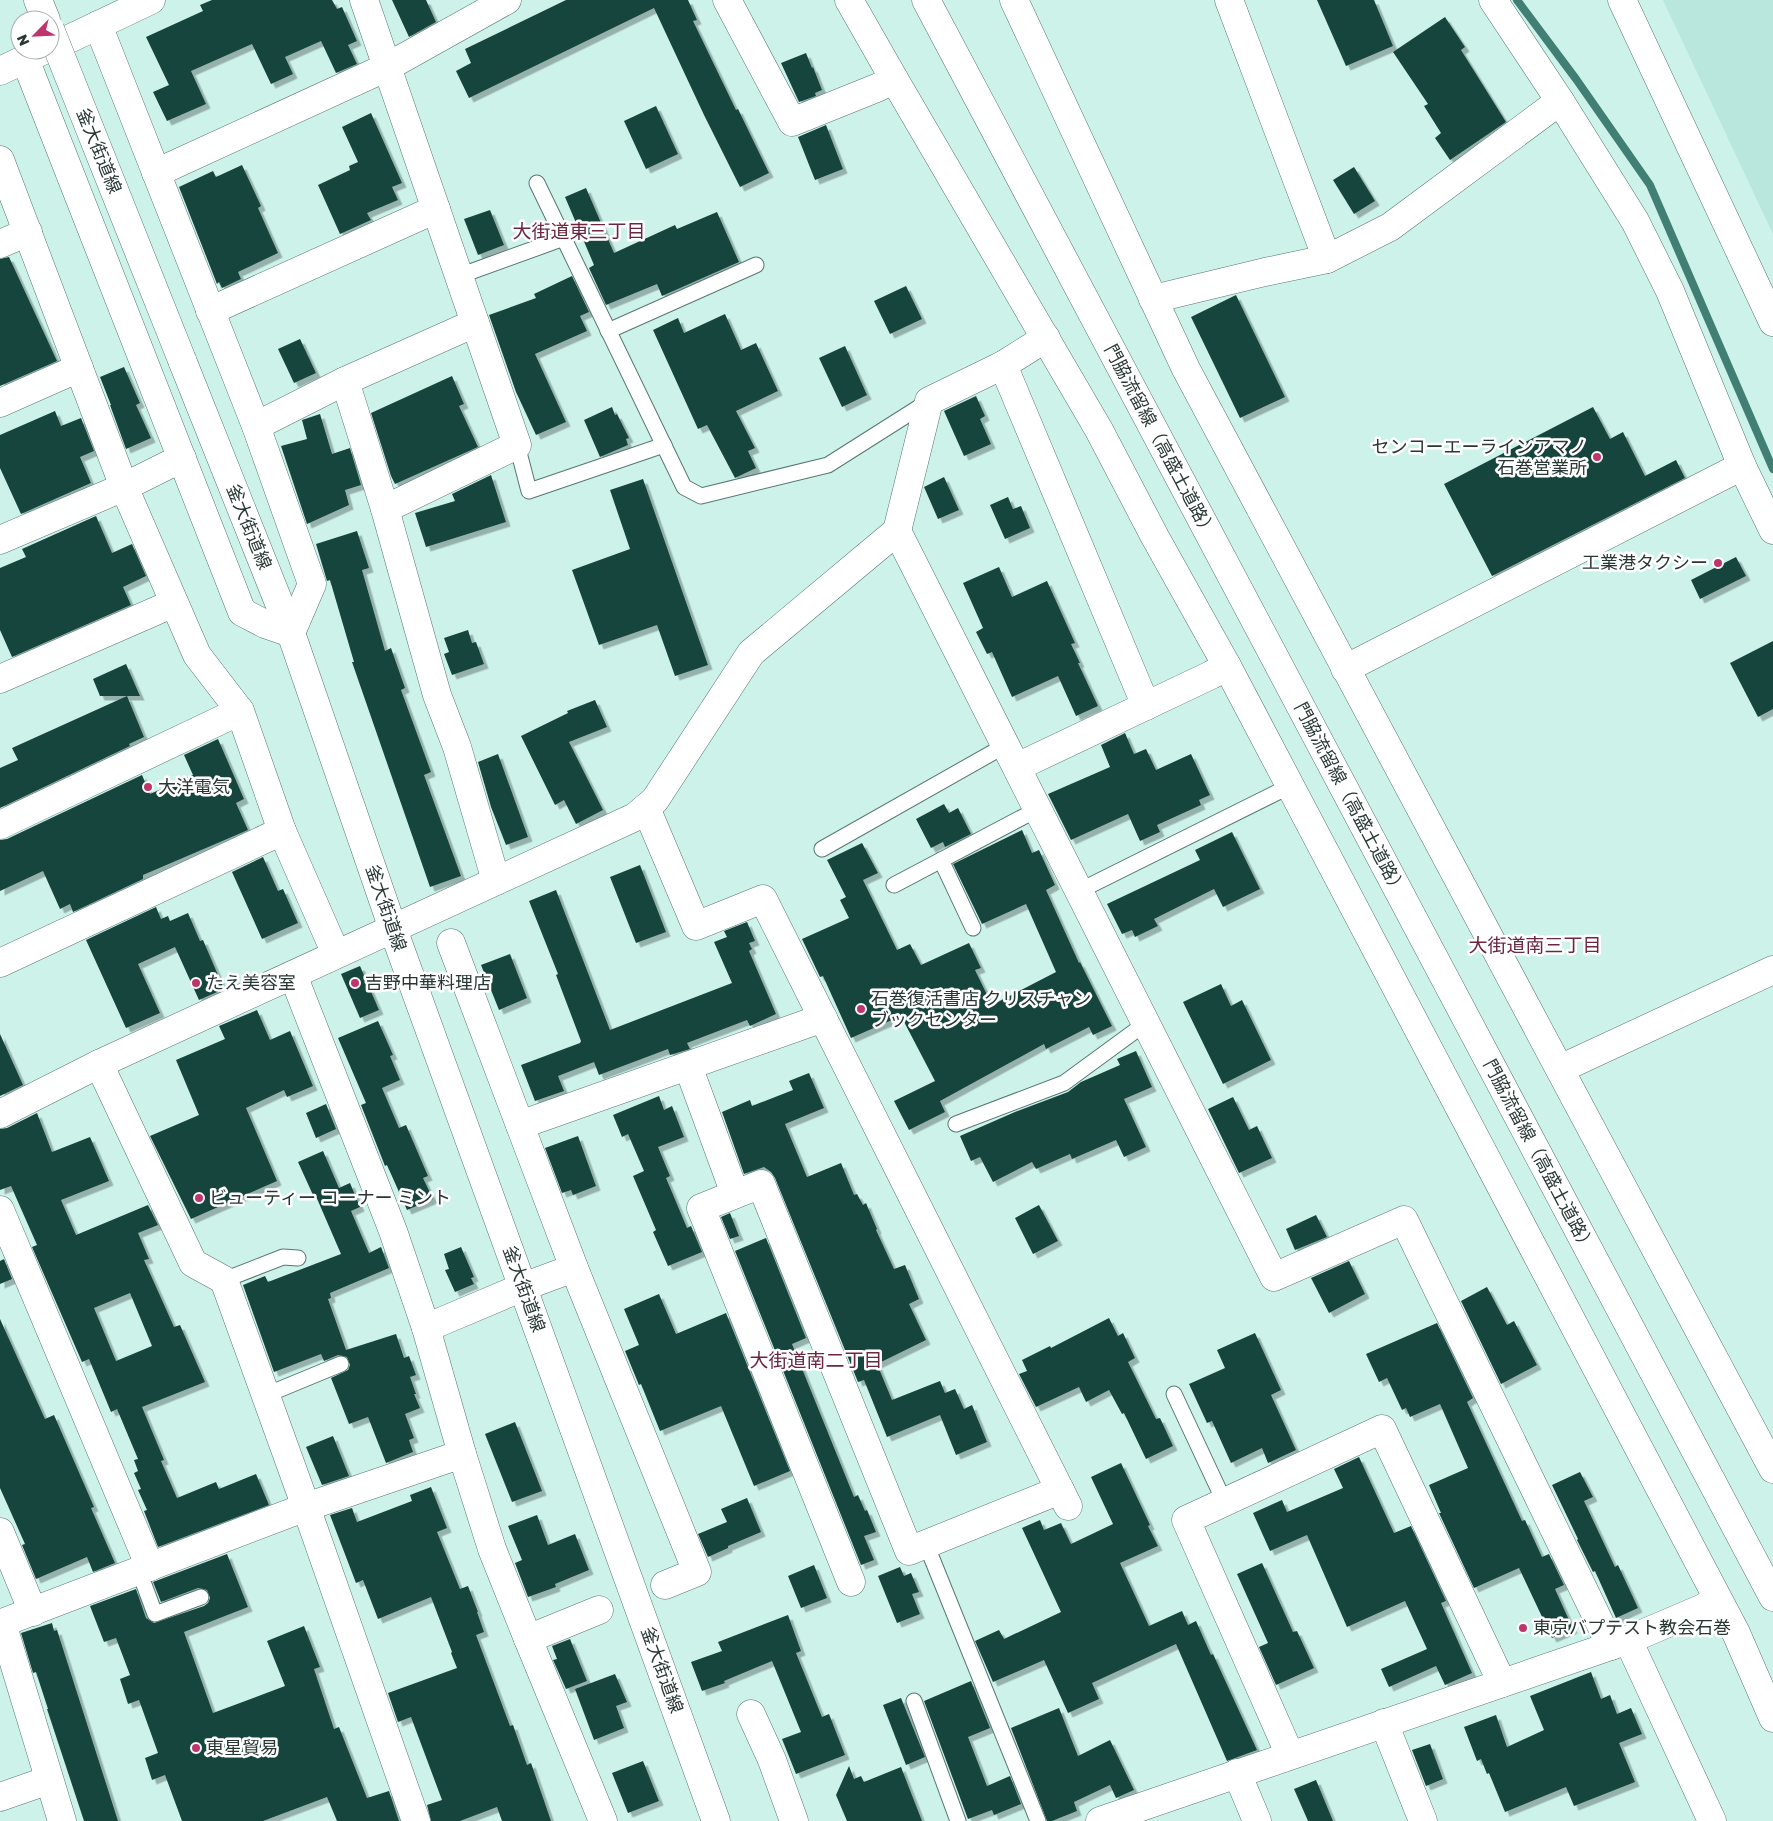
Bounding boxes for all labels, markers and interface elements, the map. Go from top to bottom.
north arrow [10,10,60,60]
text: N [13,32,33,49]
street label: 釜大街道線 [73,105,127,196]
district label: 大街道東三丁目 [512,219,646,242]
street label: 門脇流留線（高盛土道路） [1100,340,1221,541]
place label: センコーエーラインアマノ 石巻営業所 [1372,435,1587,478]
marker: センコーエーラインアマノ 石巻営業所 [1591,451,1603,463]
street label: 釜大街道線 [223,481,277,572]
place label: 工業港タクシー [1582,551,1708,573]
marker: 工業港タクシー [1712,557,1724,569]
street label: 門脇流留線（高盛土道路） [1290,698,1411,899]
place label: 大洋電気 [158,775,230,797]
marker: 大洋電気 [142,781,154,793]
street label: 釜大街道線 [362,862,412,954]
district label: 大街道南三丁目 [1468,933,1602,956]
place label: たえ美容室 [206,971,296,993]
place label: 吉野中華料理店 [365,971,491,993]
marker: たえ美容室 [190,977,202,989]
marker: 吉野中華料理店 [349,977,361,989]
place label: 石巻復活書店 クリスチャン ブックセンター [871,987,1091,1030]
marker: 石巻復活書店 クリスチャン ブックセンター [855,1003,867,1015]
street label: 門脇流留線（高盛土道路） [1479,1055,1600,1256]
place label: ビューティー コーナー ミント [209,1186,451,1208]
marker: ビューティー コーナー ミント [193,1192,205,1204]
street label: 釜大街道線 [499,1243,551,1335]
district label: 大街道南二丁目 [749,1348,883,1371]
place label: 東京バプテスト教会石巻 [1533,1616,1731,1638]
marker: 東京バプテスト教会石巻 [1517,1622,1529,1634]
street label: 釜大街道線 [637,1624,689,1716]
place label: 東星貿易 [206,1736,278,1758]
marker: 東星貿易 [190,1742,202,1754]

